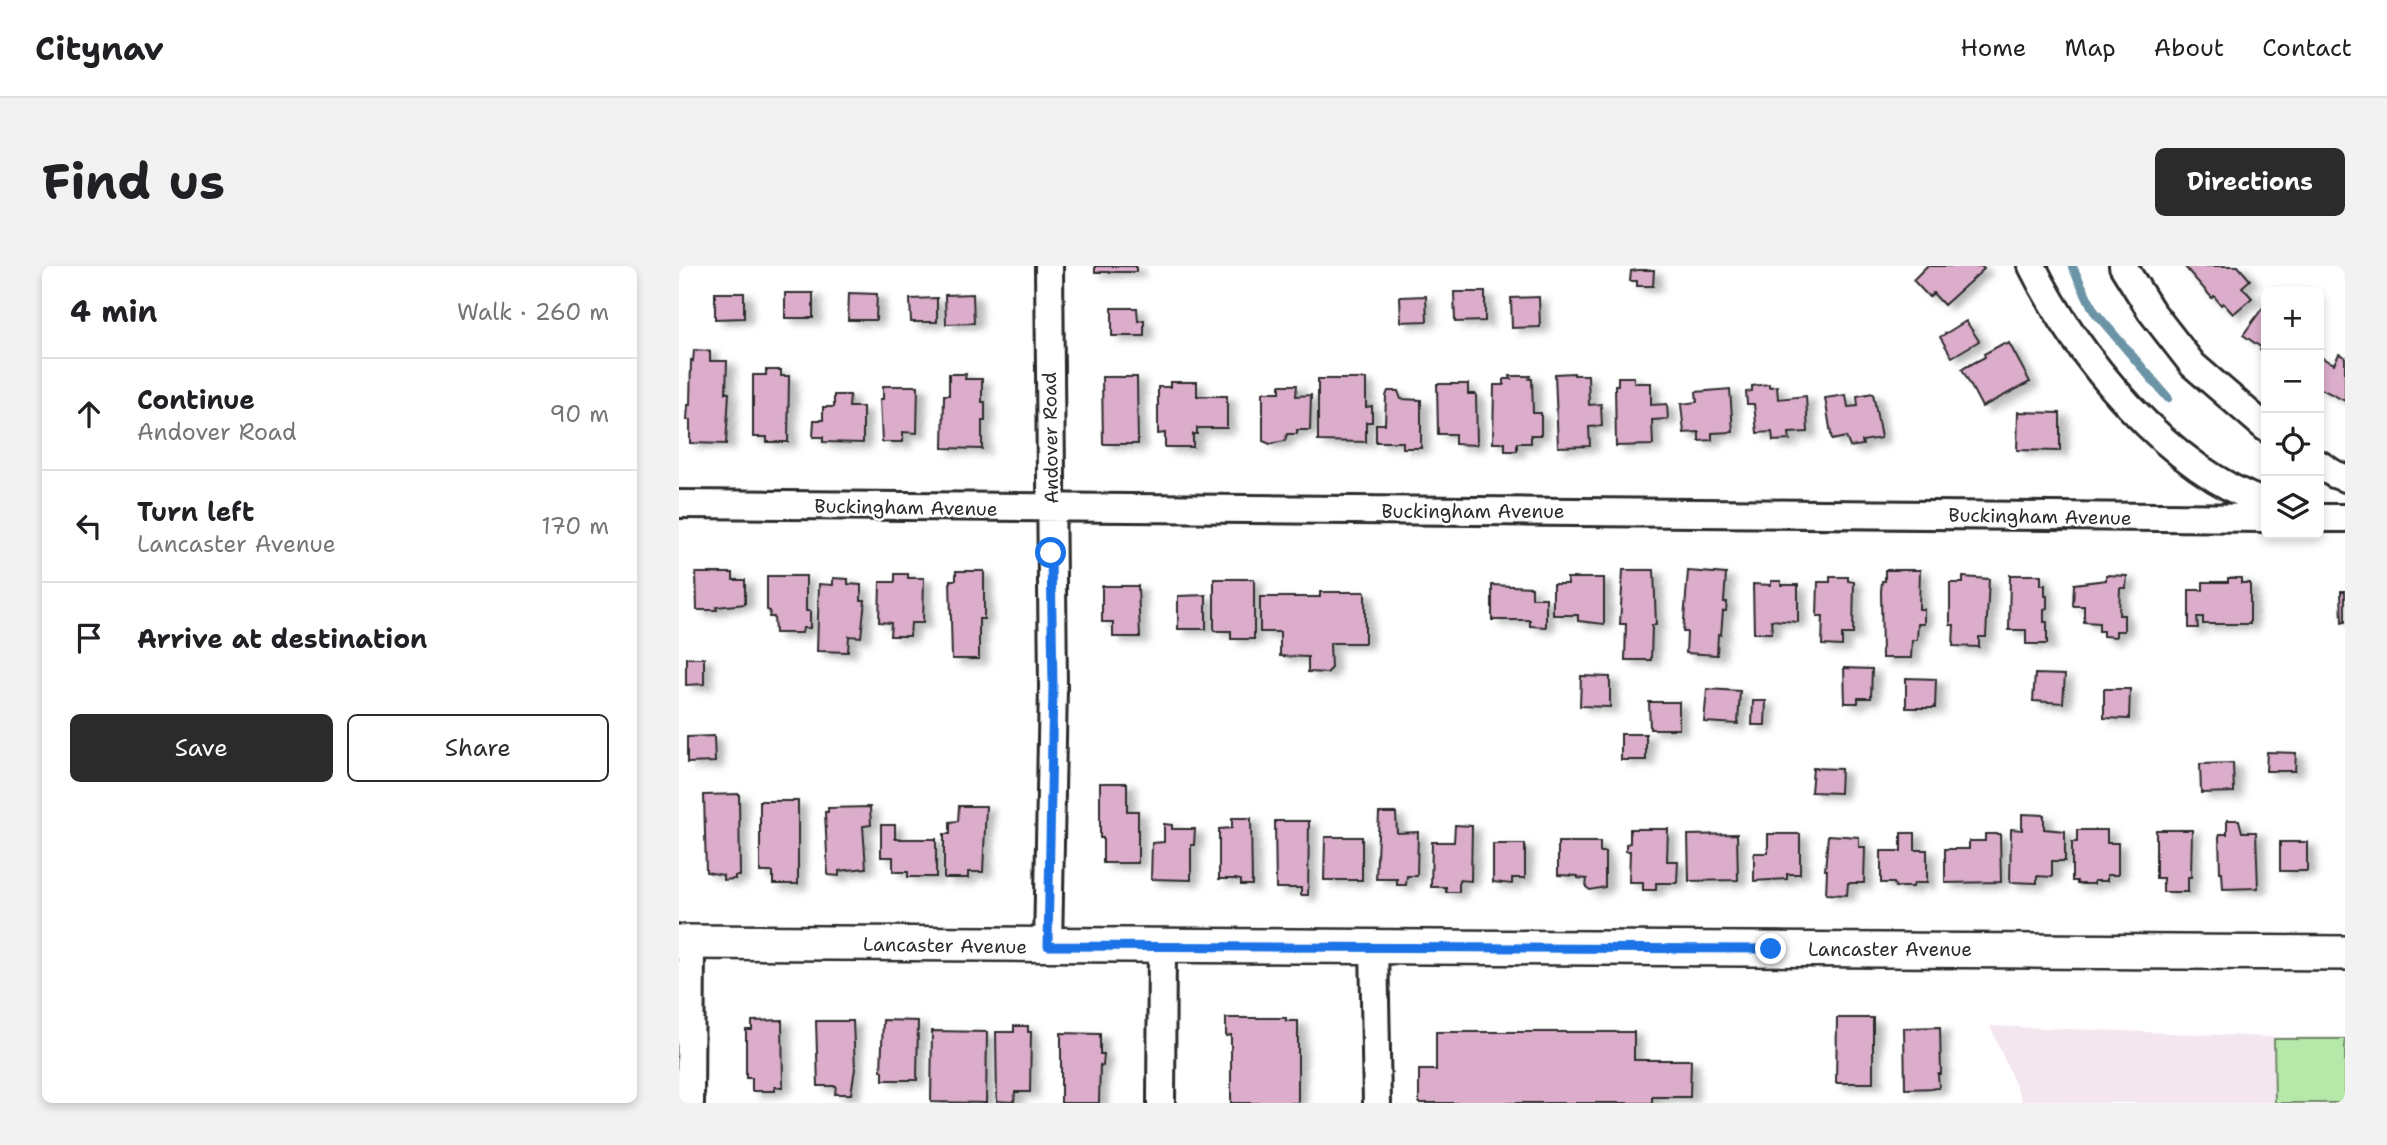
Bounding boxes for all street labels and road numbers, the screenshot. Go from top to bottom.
street label: Andover Road [1037,372,1064,504]
street label: Buckingham Avenue [814,493,998,522]
street label: Buckingham Avenue [1381,499,1565,524]
street label: Buckingham Avenue [1948,502,2132,531]
street label: Lancaster Avenue [863,932,1027,959]
street label: Lancaster Avenue [1808,937,1972,962]

